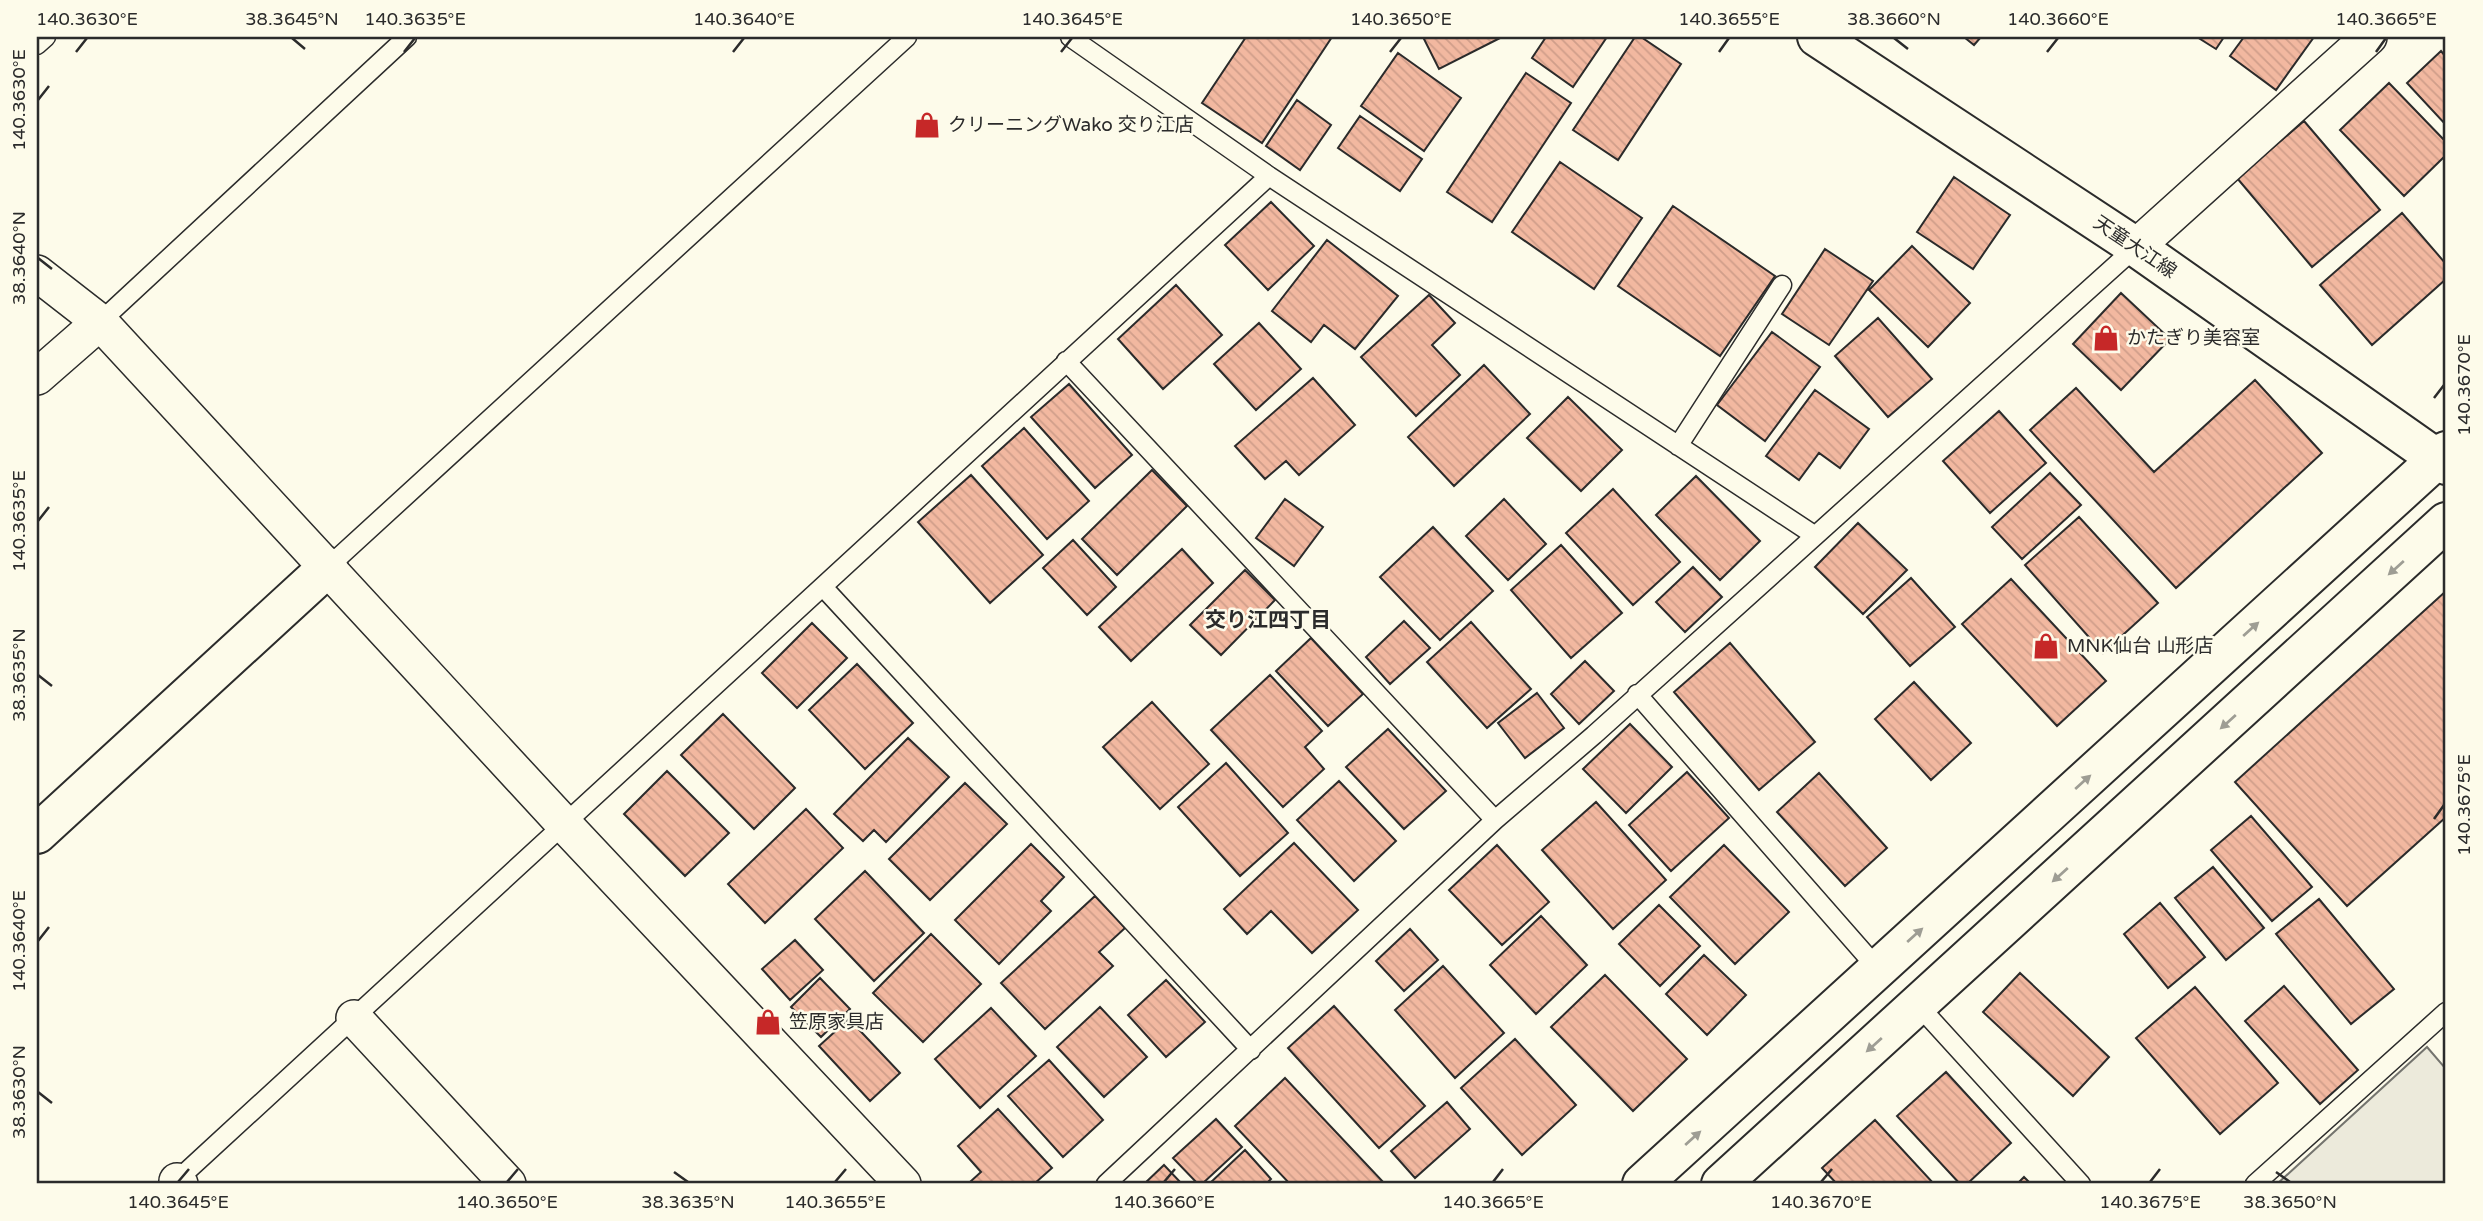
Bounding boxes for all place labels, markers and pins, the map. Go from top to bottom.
shop icon: クリーニングWako 交り江店 [912,110,942,140]
place label: クリーニングWako 交り江店 [948,114,1194,136]
shop icon: かたぎり美容室 [2091,323,2121,353]
place label: かたぎり美容室 [2127,327,2260,349]
shop icon: MNK仙台 山形店 [2031,631,2061,661]
place label: MNK仙台 山形店 [2067,635,2213,657]
shop icon: 笠原家具店 [753,1007,783,1037]
place label: 笠原家具店 [789,1011,884,1033]

